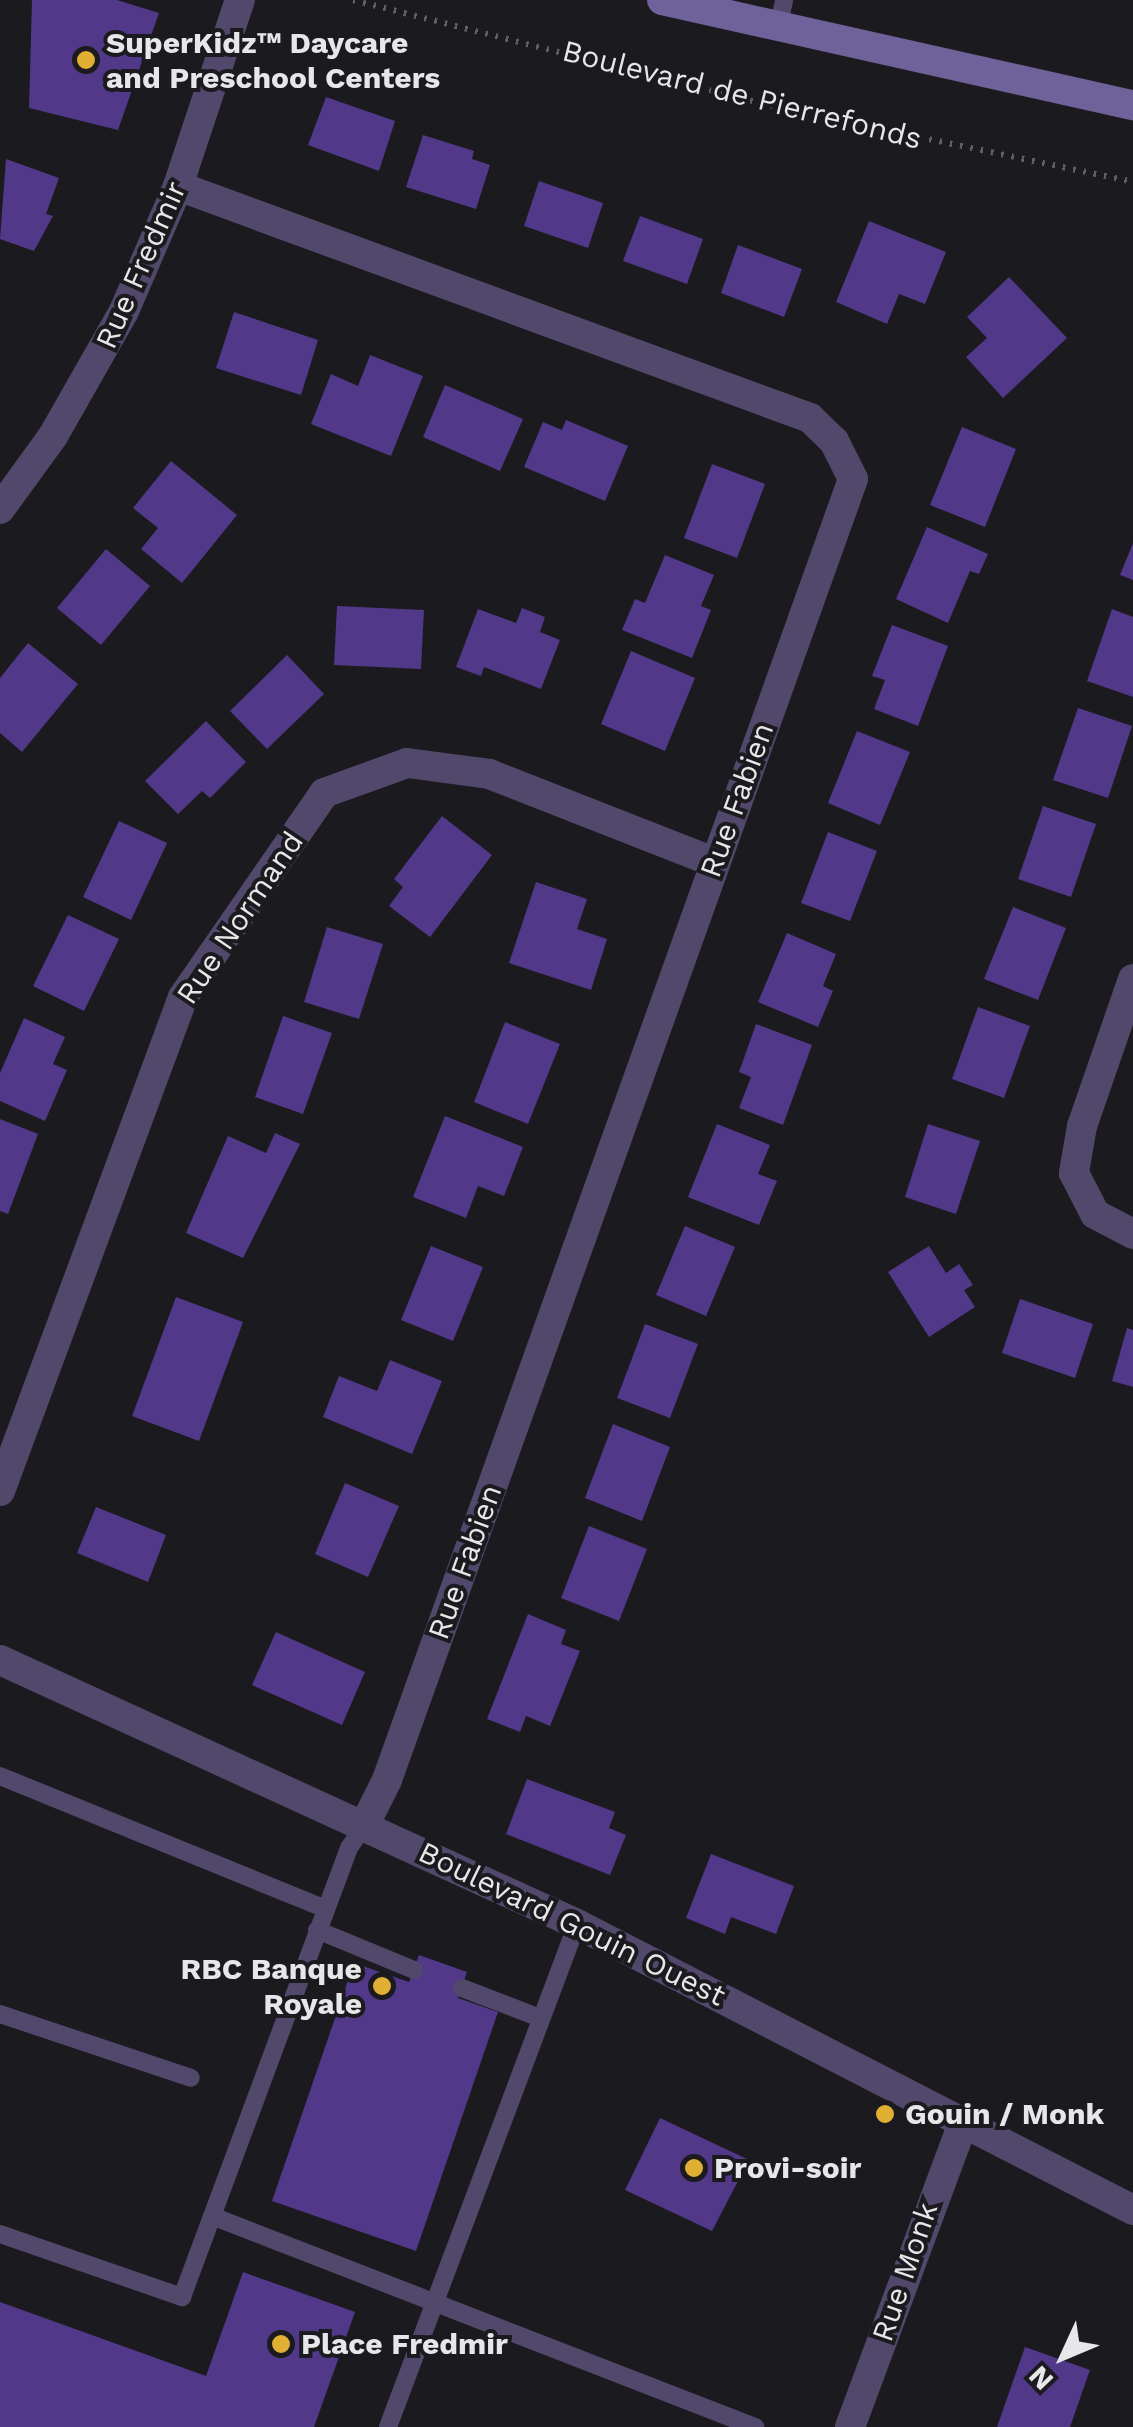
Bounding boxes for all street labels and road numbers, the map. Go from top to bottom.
street label: Boulevard de Pierrefonds [559,33,925,157]
street label: Rue Fredmir [88,176,194,354]
street label: Rue Fabien [692,718,782,882]
street label: Rue Normand [169,825,311,1011]
street label: Rue Fabien [420,1480,510,1644]
street label: Boulevard Gouin Ouest [413,1834,731,2014]
street label: Rue Monk [864,2198,946,2346]

